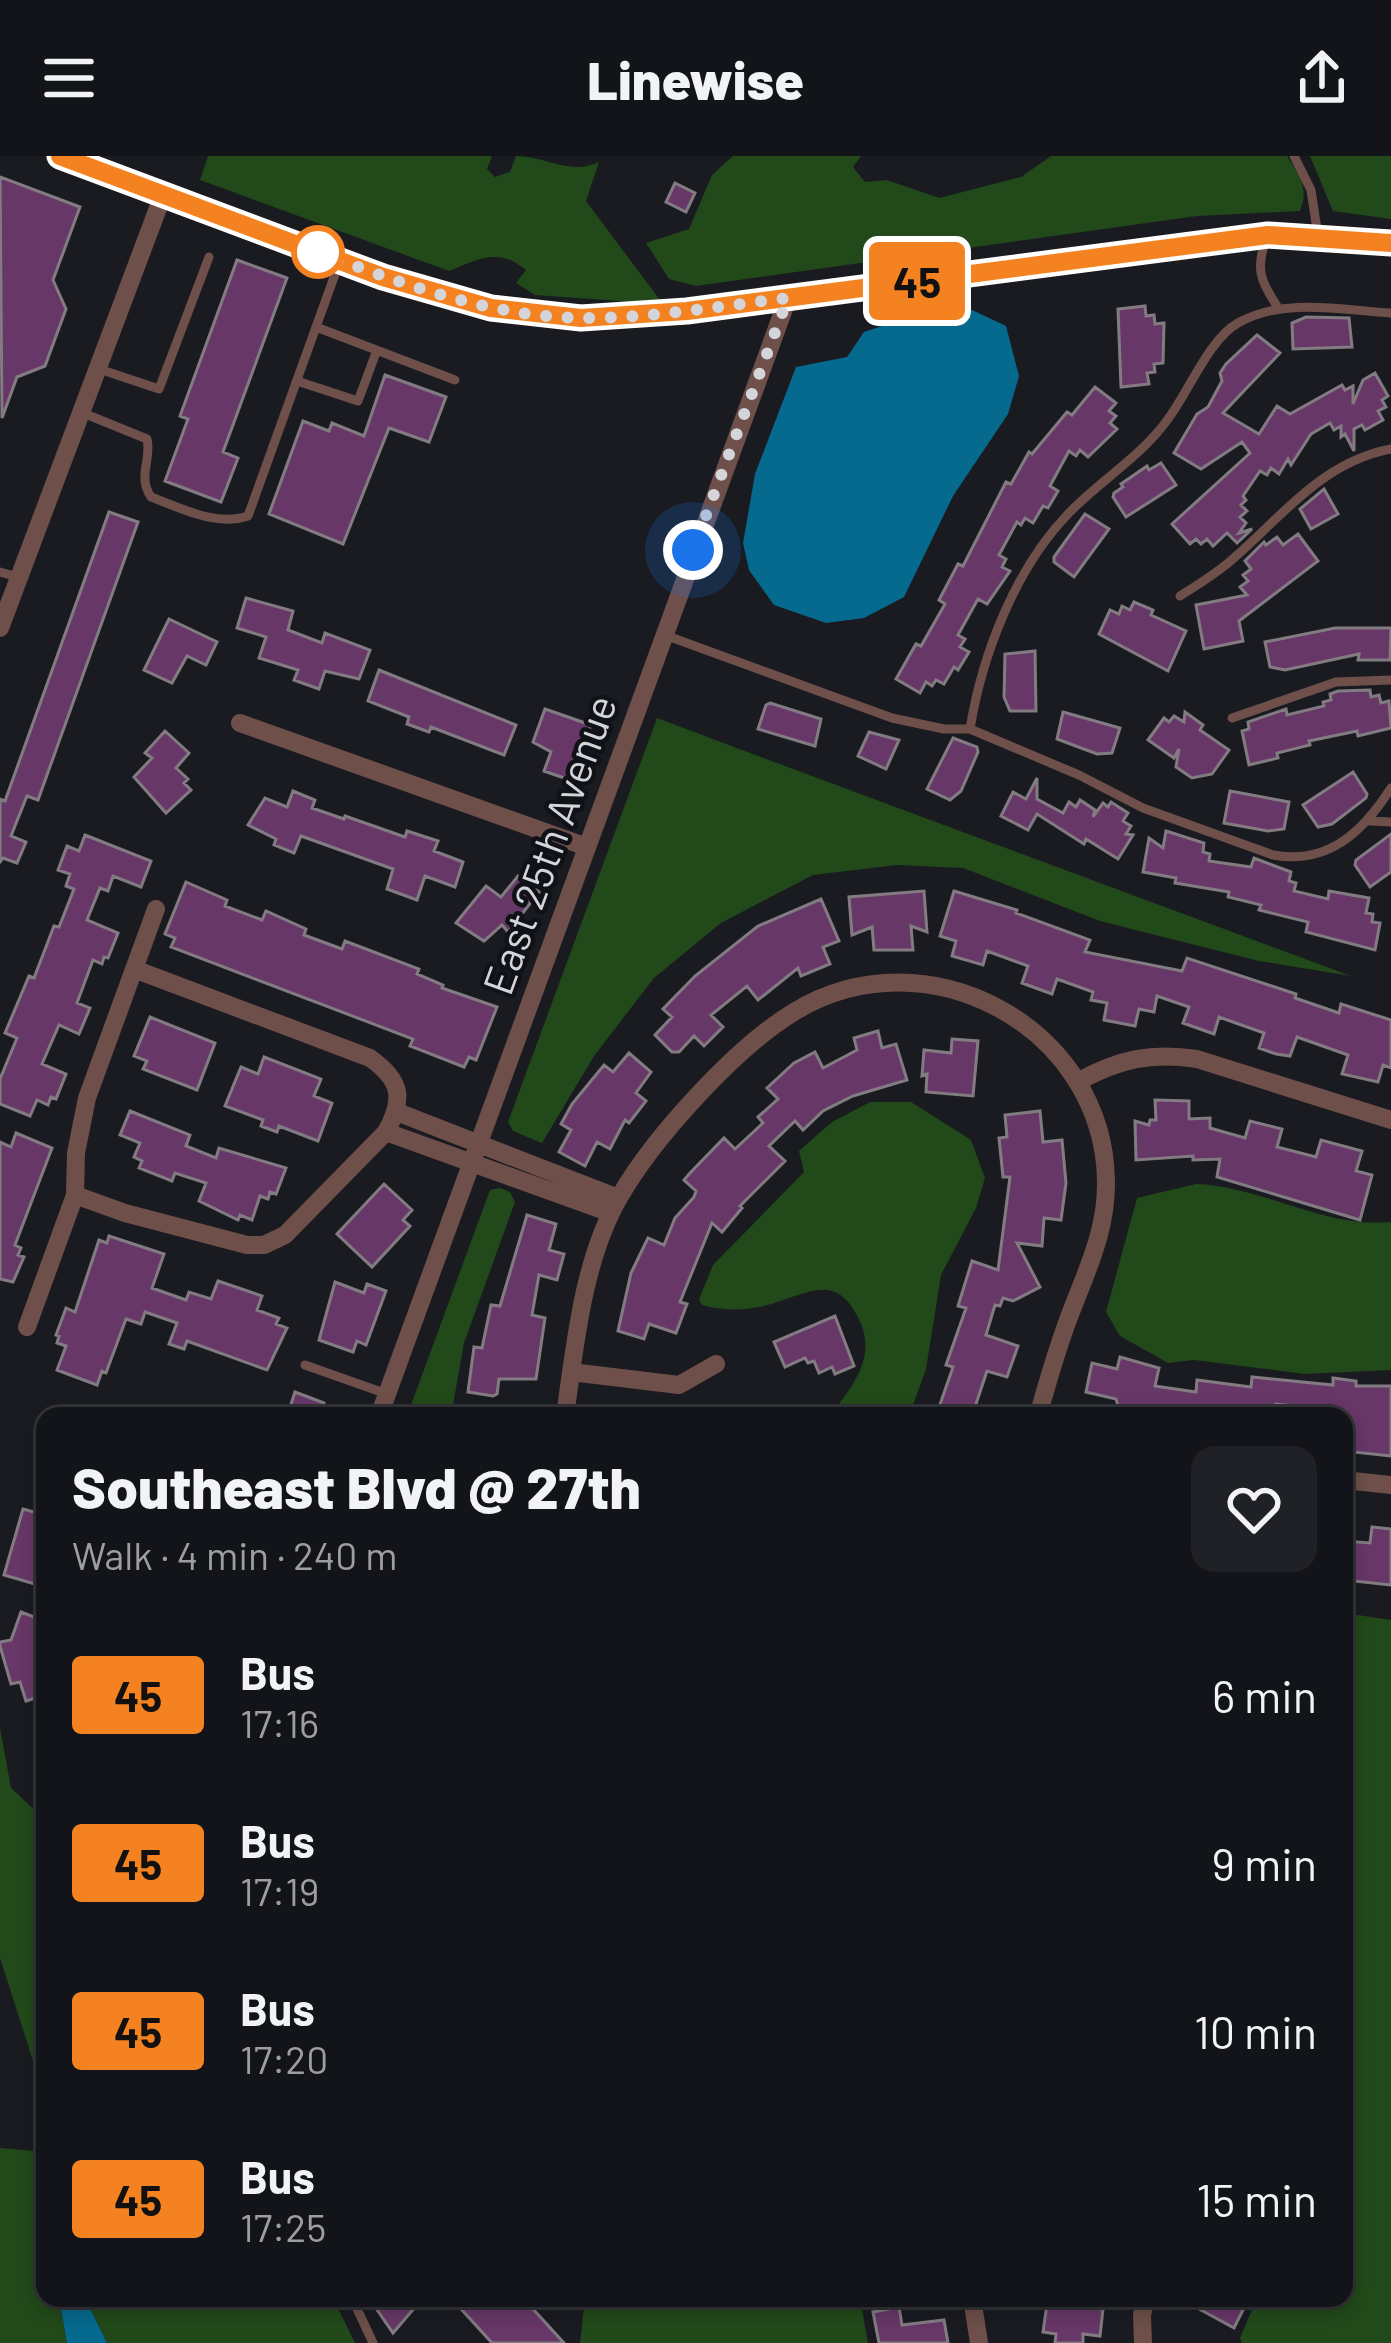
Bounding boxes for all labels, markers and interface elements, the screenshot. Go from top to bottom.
icon: menu [36,45,102,111]
icon: share [1289,45,1355,111]
text: Linewise [587,46,804,111]
unlabelled marker [293,227,343,277]
line badge: 45 [863,242,971,320]
text: 45 [893,256,941,306]
your location [663,520,723,580]
street label: East 25th Avenue [471,688,625,1000]
button: heart [1191,1446,1317,1572]
text: Southeast Blvd @ 27th [72,1452,641,1520]
text: Walk · 4 min · 240 m [72,1531,397,1578]
text: Bus [240,1645,315,1699]
text: 6 min [1212,1668,1317,1722]
text: 45 [114,1670,162,1720]
text: 17:16 [240,1699,319,1746]
text: Bus [240,1813,315,1867]
text: 9 min [1212,1836,1317,1890]
text: 45 [114,1838,162,1888]
text: 17:19 [240,1867,319,1914]
text: Bus [240,1981,315,2035]
text: 10 min [1194,2004,1317,2058]
text: 45 [114,2006,162,2056]
text: 17:20 [240,2035,328,2082]
text: Bus [240,2149,315,2203]
text: 15 min [1196,2172,1317,2226]
text: 45 [114,2174,162,2224]
text: 17:25 [240,2203,326,2250]

